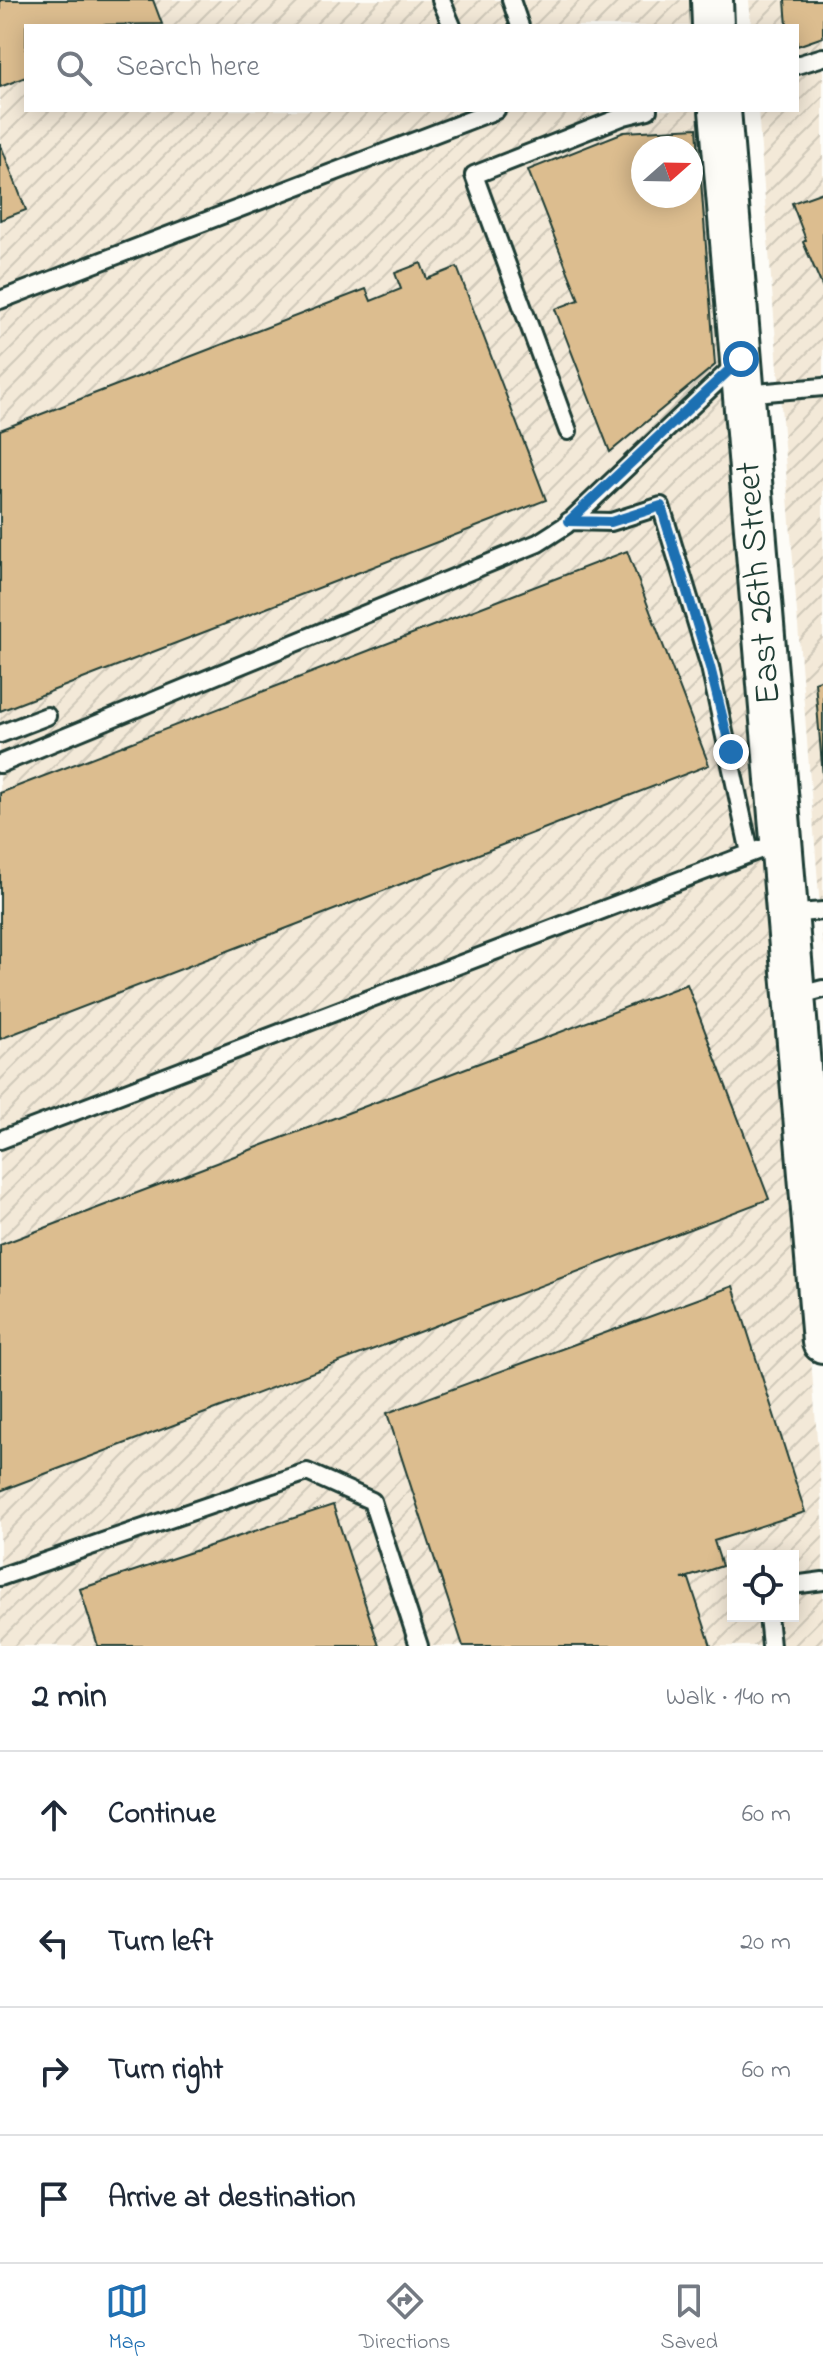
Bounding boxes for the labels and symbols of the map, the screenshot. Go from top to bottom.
north arrow [631,136,703,208]
route start [723,341,759,377]
street label: East 26th Street [723,459,797,707]
route end [713,734,749,770]

